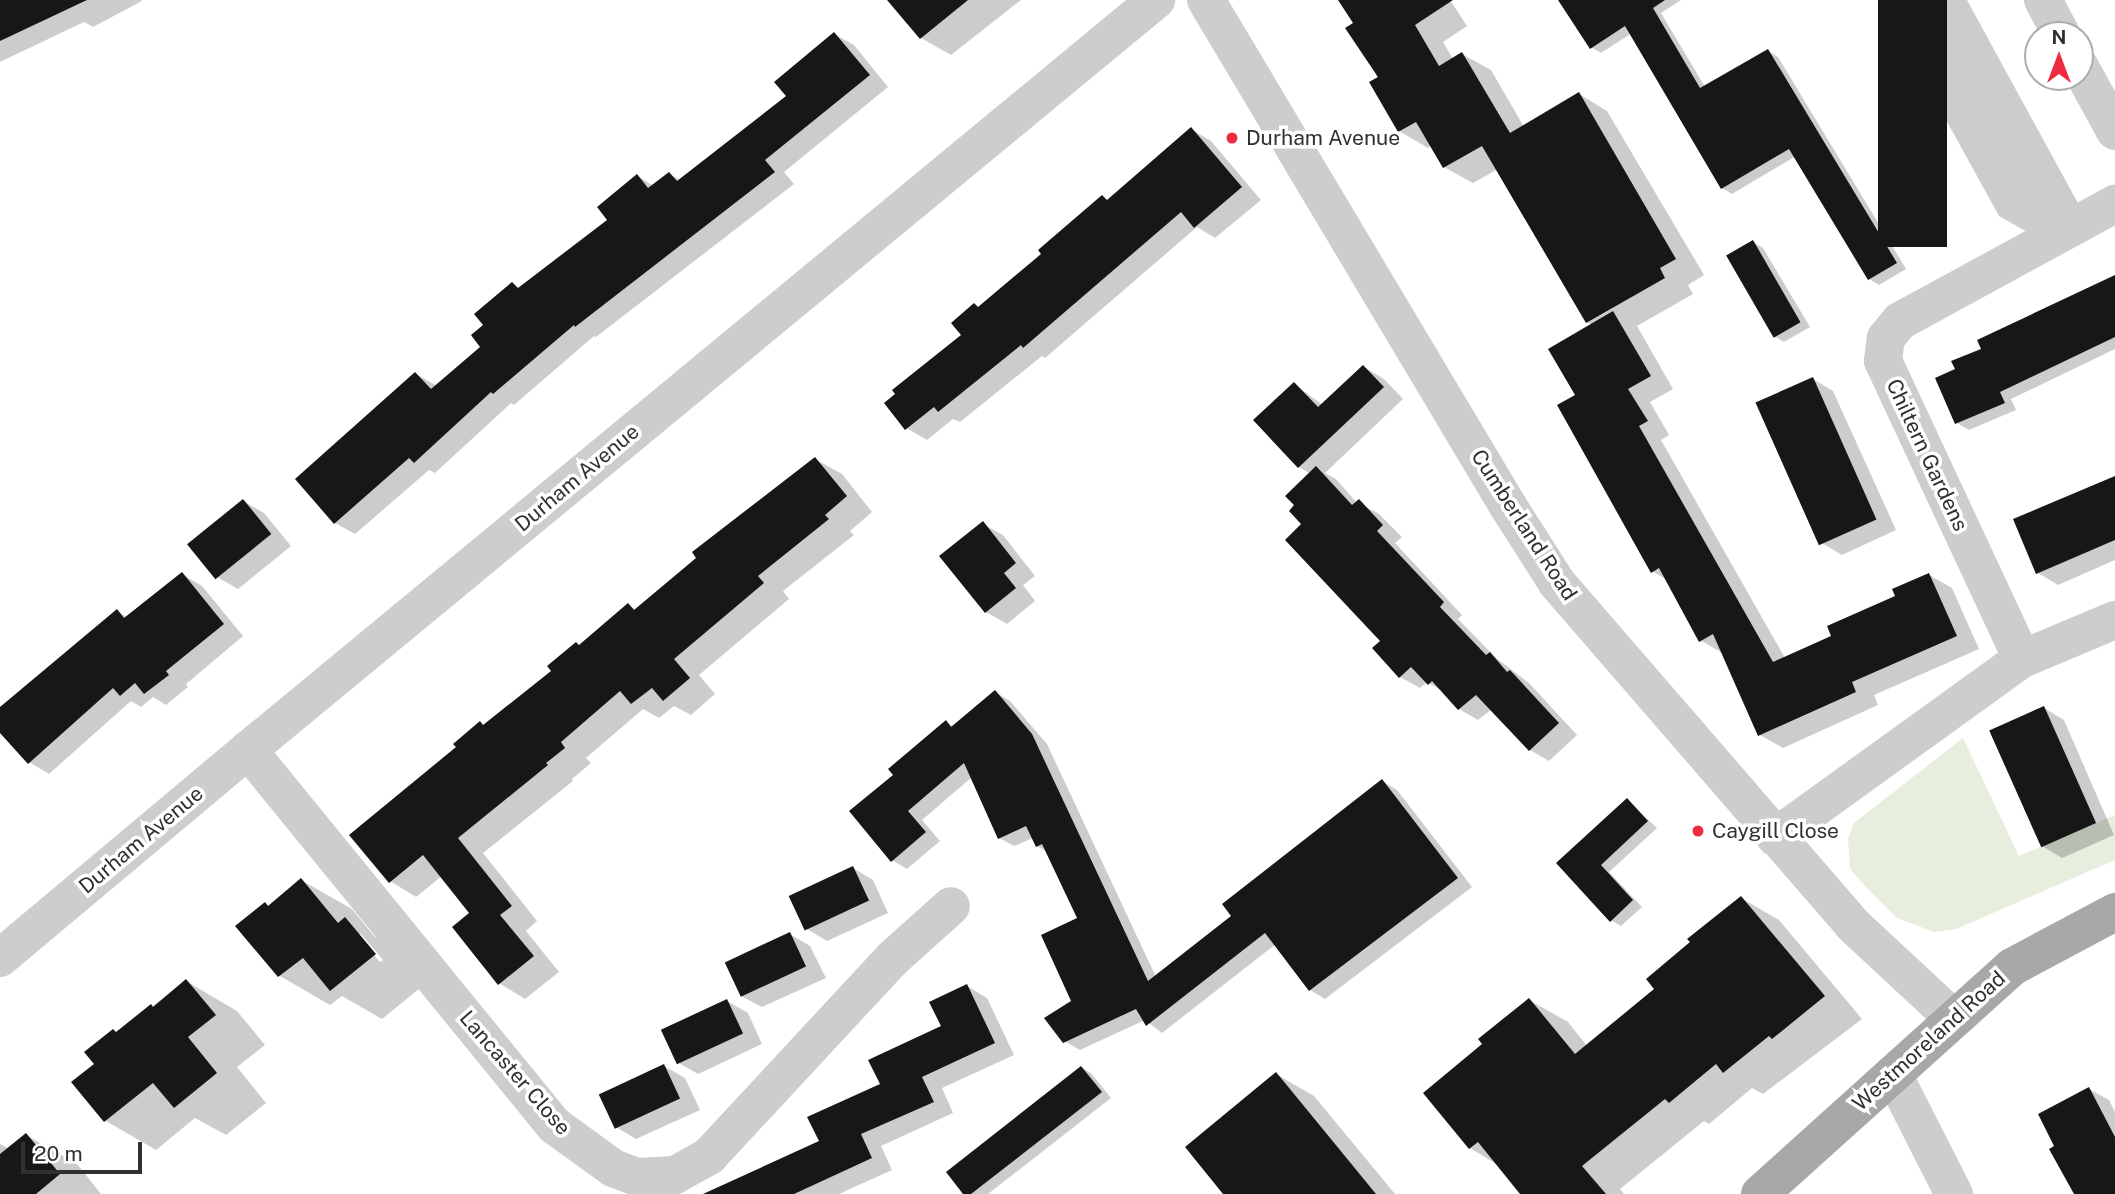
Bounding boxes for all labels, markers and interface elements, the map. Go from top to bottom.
north arrow [2024,21,2094,91]
text: N [2052,26,2066,48]
place label: Durham Avenue [1246,125,1400,151]
marker: Durham Avenue [1224,130,1240,146]
street label: Chiltern Gardens [1881,375,1973,535]
street label: Durham Avenue [510,419,644,537]
street label: Cumberland Road [1466,445,1582,605]
street label: Durham Avenue [74,781,208,899]
place label: Caygill Close [1712,818,1839,844]
marker: Caygill Close [1690,823,1706,839]
street label: Westmoreland Road [1847,966,2011,1116]
street label: Lancaster Close [454,1006,576,1140]
scale bar [24,1128,145,1172]
text: 20 m [34,1141,83,1166]

